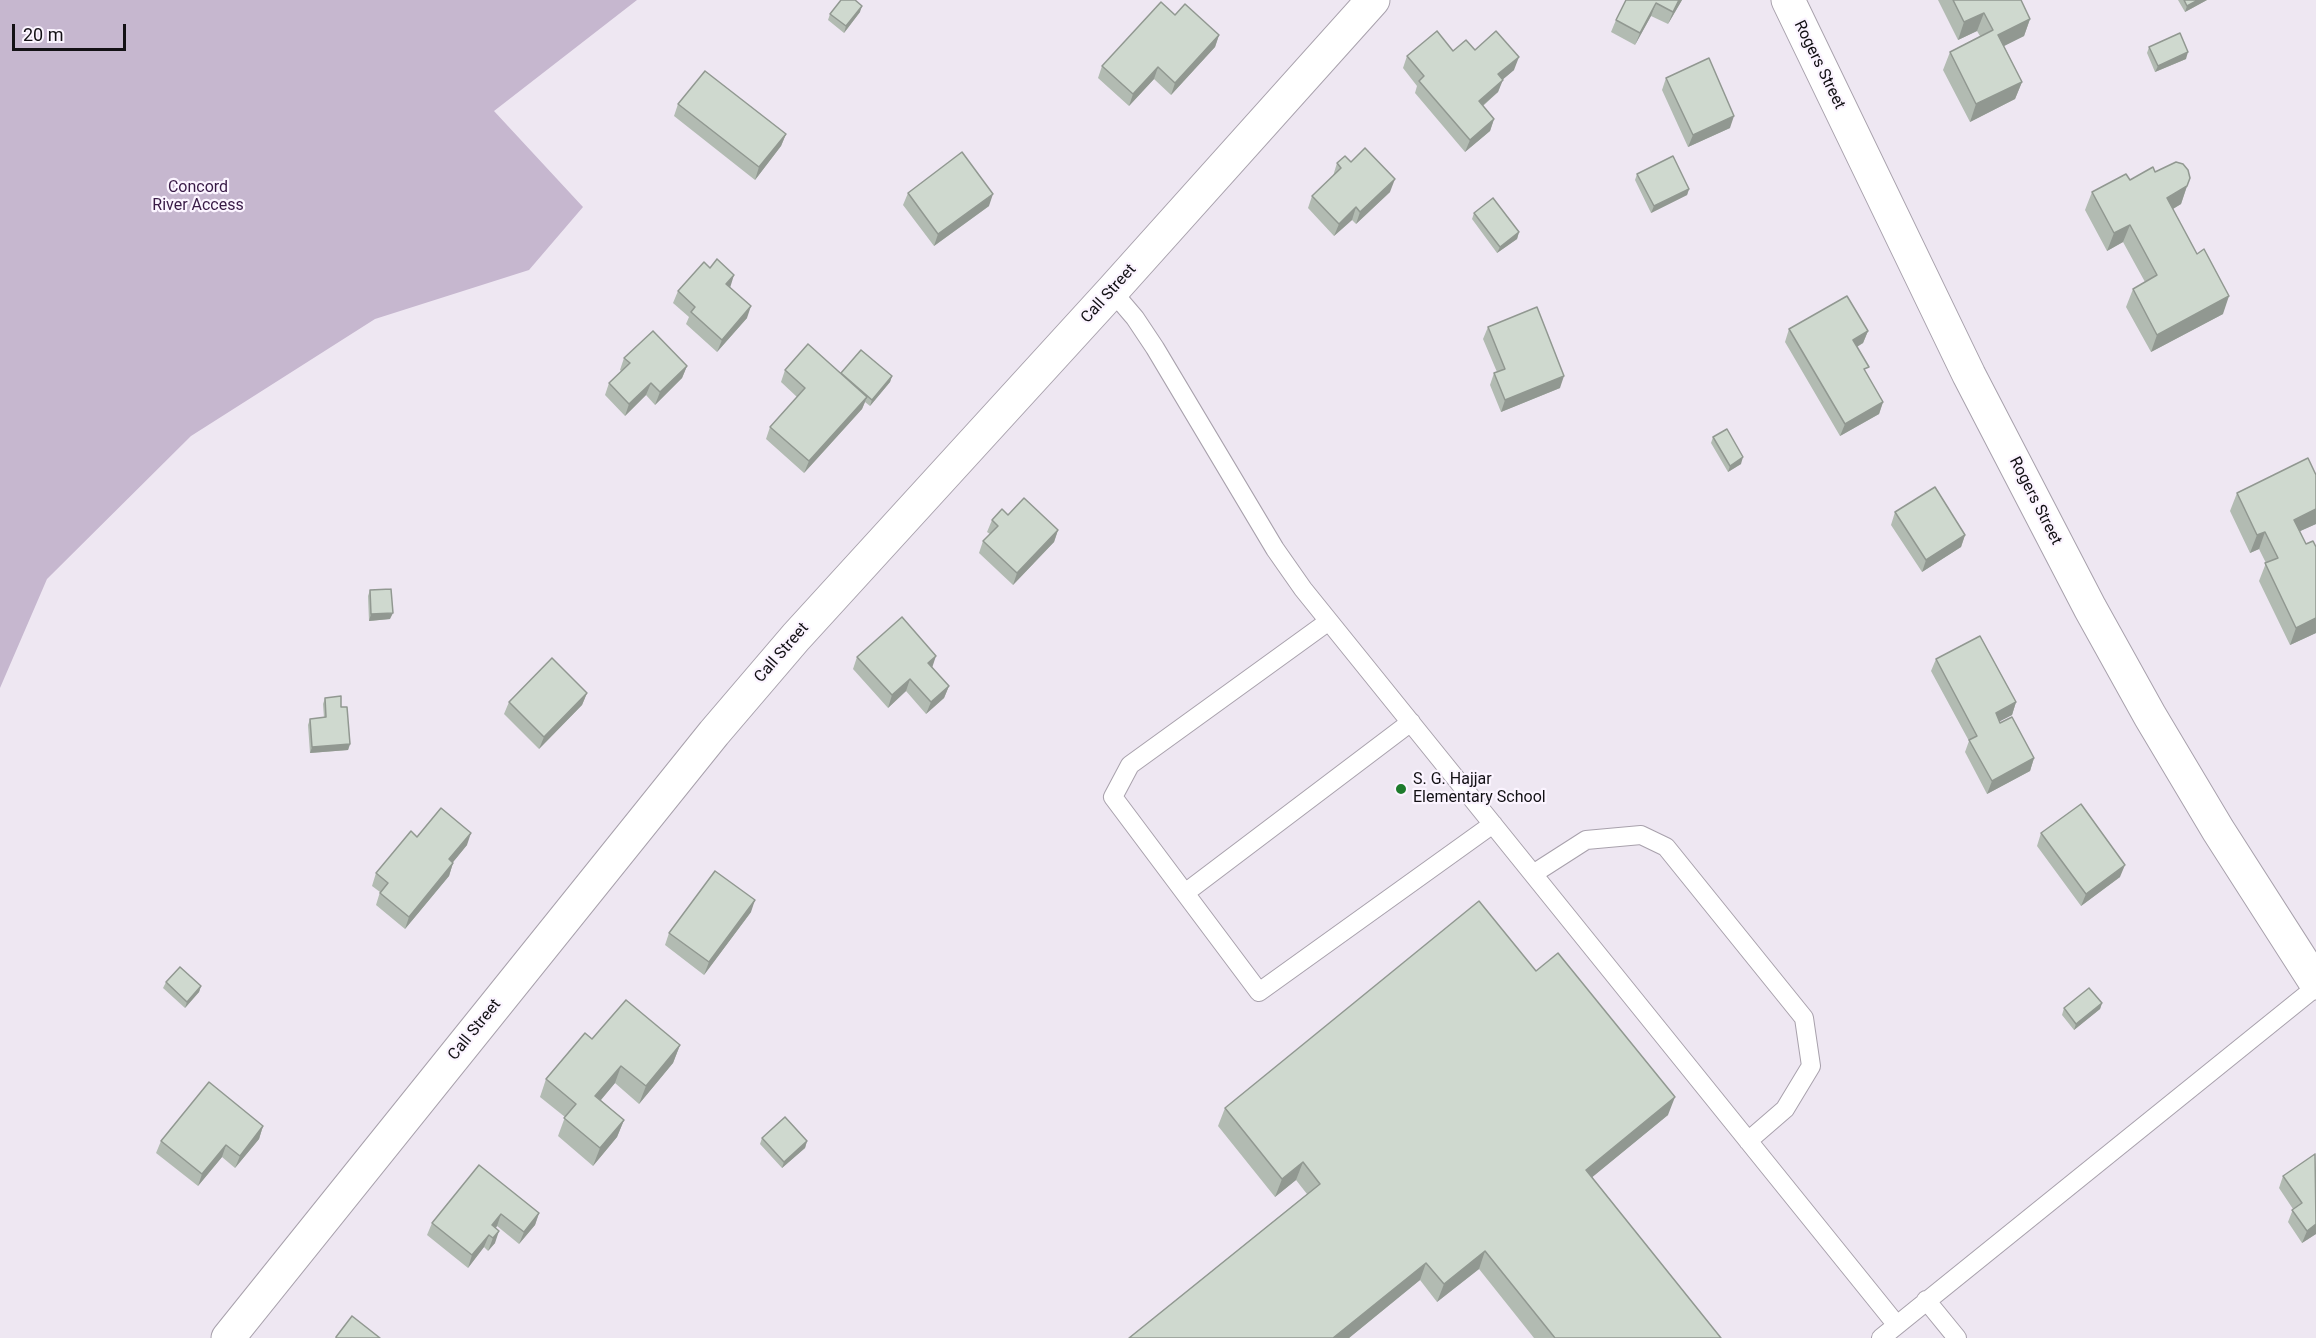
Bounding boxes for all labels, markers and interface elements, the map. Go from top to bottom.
scale bar [15,12,129,50]
street label: Rogers Street [1789,18,1849,112]
text: 20 m [23,24,63,45]
park label: Concord River Access [152,178,244,216]
street label: Call Street [1077,260,1141,328]
street label: Rogers Street [2005,454,2065,548]
street label: Call Street [751,619,813,687]
place label: S. G. Hajjar Elementary School [1413,770,1546,808]
marker: S. G. Hajjar Elementary School [1394,782,1408,796]
street label: Call Street [445,996,505,1064]

